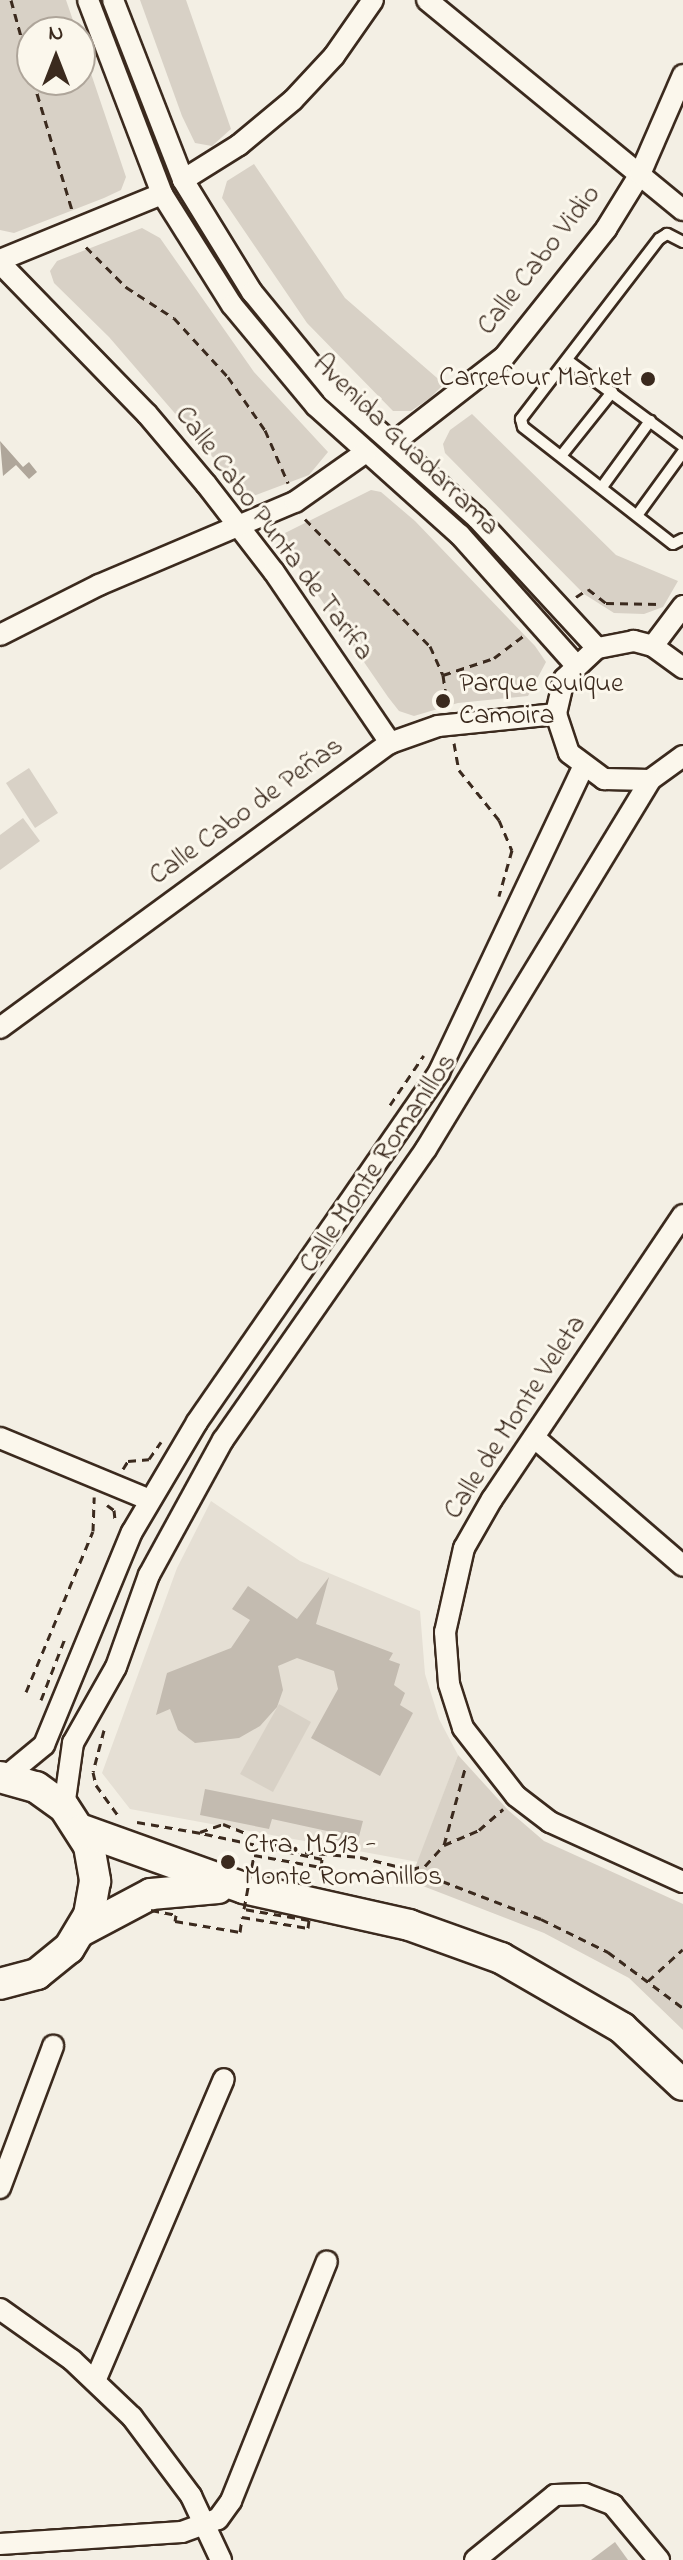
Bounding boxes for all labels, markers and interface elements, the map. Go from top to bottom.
north arrow [16,16,96,96]
text: N [49,18,63,50]
street label: Calle Cabo Vidio [471,179,609,343]
street label: Avenida Guadarrama [305,348,505,544]
place label: Carrefour Market [439,362,632,396]
marker: Carrefour Market [639,370,657,388]
street label: Calle Cabo Punta de Tarifa [166,400,380,668]
place label: Parque Quique Camoira [459,668,624,734]
marker: Parque Quique Camoira [434,692,452,710]
street label: Calle Cabo de Peñas [143,730,351,894]
street label: Calle Monte Romanillos [293,1048,465,1280]
street label: Calle de Monte Veleta [438,1310,594,1526]
place label: Ctra. M513 - Monte Romanillos [244,1829,442,1895]
marker: Ctra. M513 - Monte Romanillos [219,1853,237,1871]

